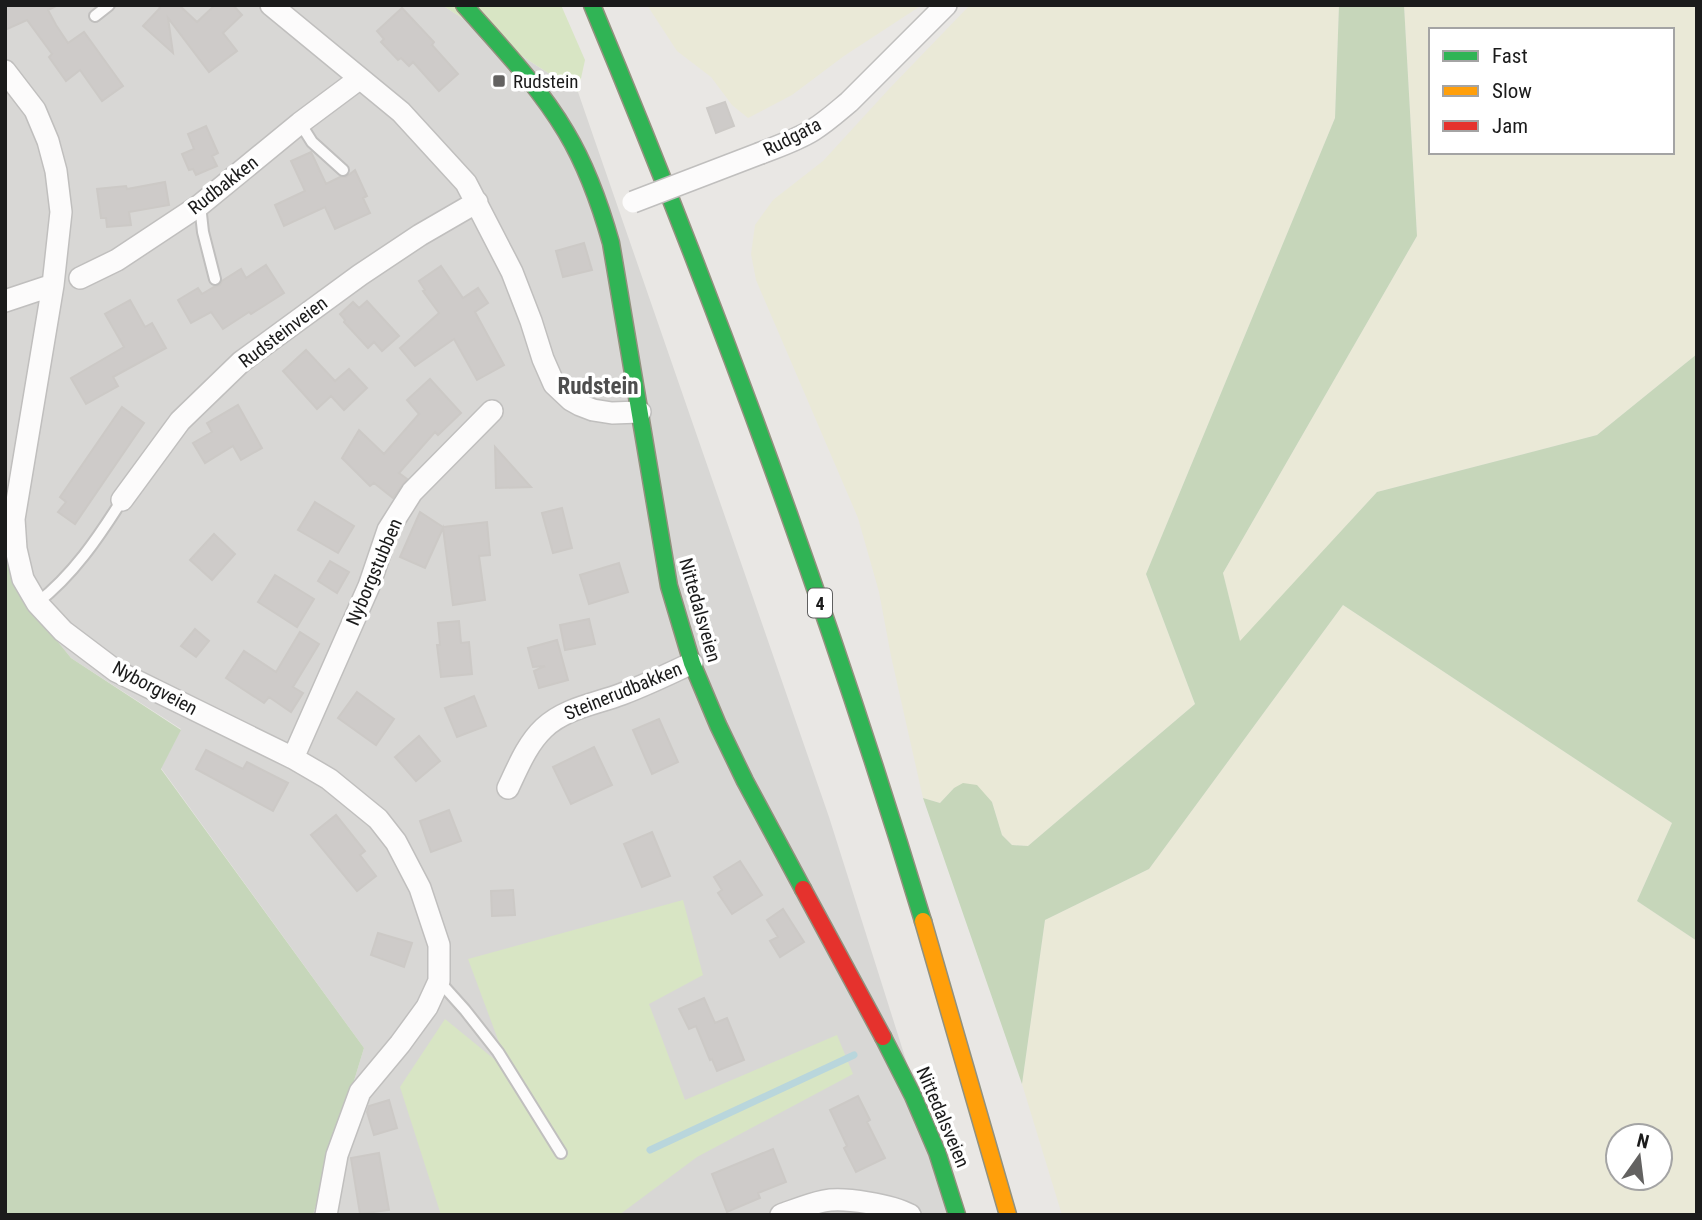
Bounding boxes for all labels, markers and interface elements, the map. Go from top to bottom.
legend [1429,28,1674,154]
text: Fast [1492,44,1528,68]
place label: Rudstein [513,70,578,93]
marker: Rudstein [491,73,507,89]
text: Slow [1492,79,1532,103]
street label: Rudgata [759,113,825,161]
text: Jam [1492,114,1528,138]
street label: Rudbakken [184,151,262,219]
street label: Rudsteinveien [234,291,332,373]
district label: Rudstein [557,373,639,400]
street label: Nyborgstubben [341,515,407,629]
street label: Nittedalsveien [674,555,726,665]
road number: 4 [808,588,832,618]
street label: Nyborgveien [109,656,201,720]
street label: Steinerudbakken [561,657,685,725]
street label: Nittedalsveien [911,1063,975,1171]
north arrow [1604,1122,1674,1192]
text: N [1635,1128,1651,1154]

